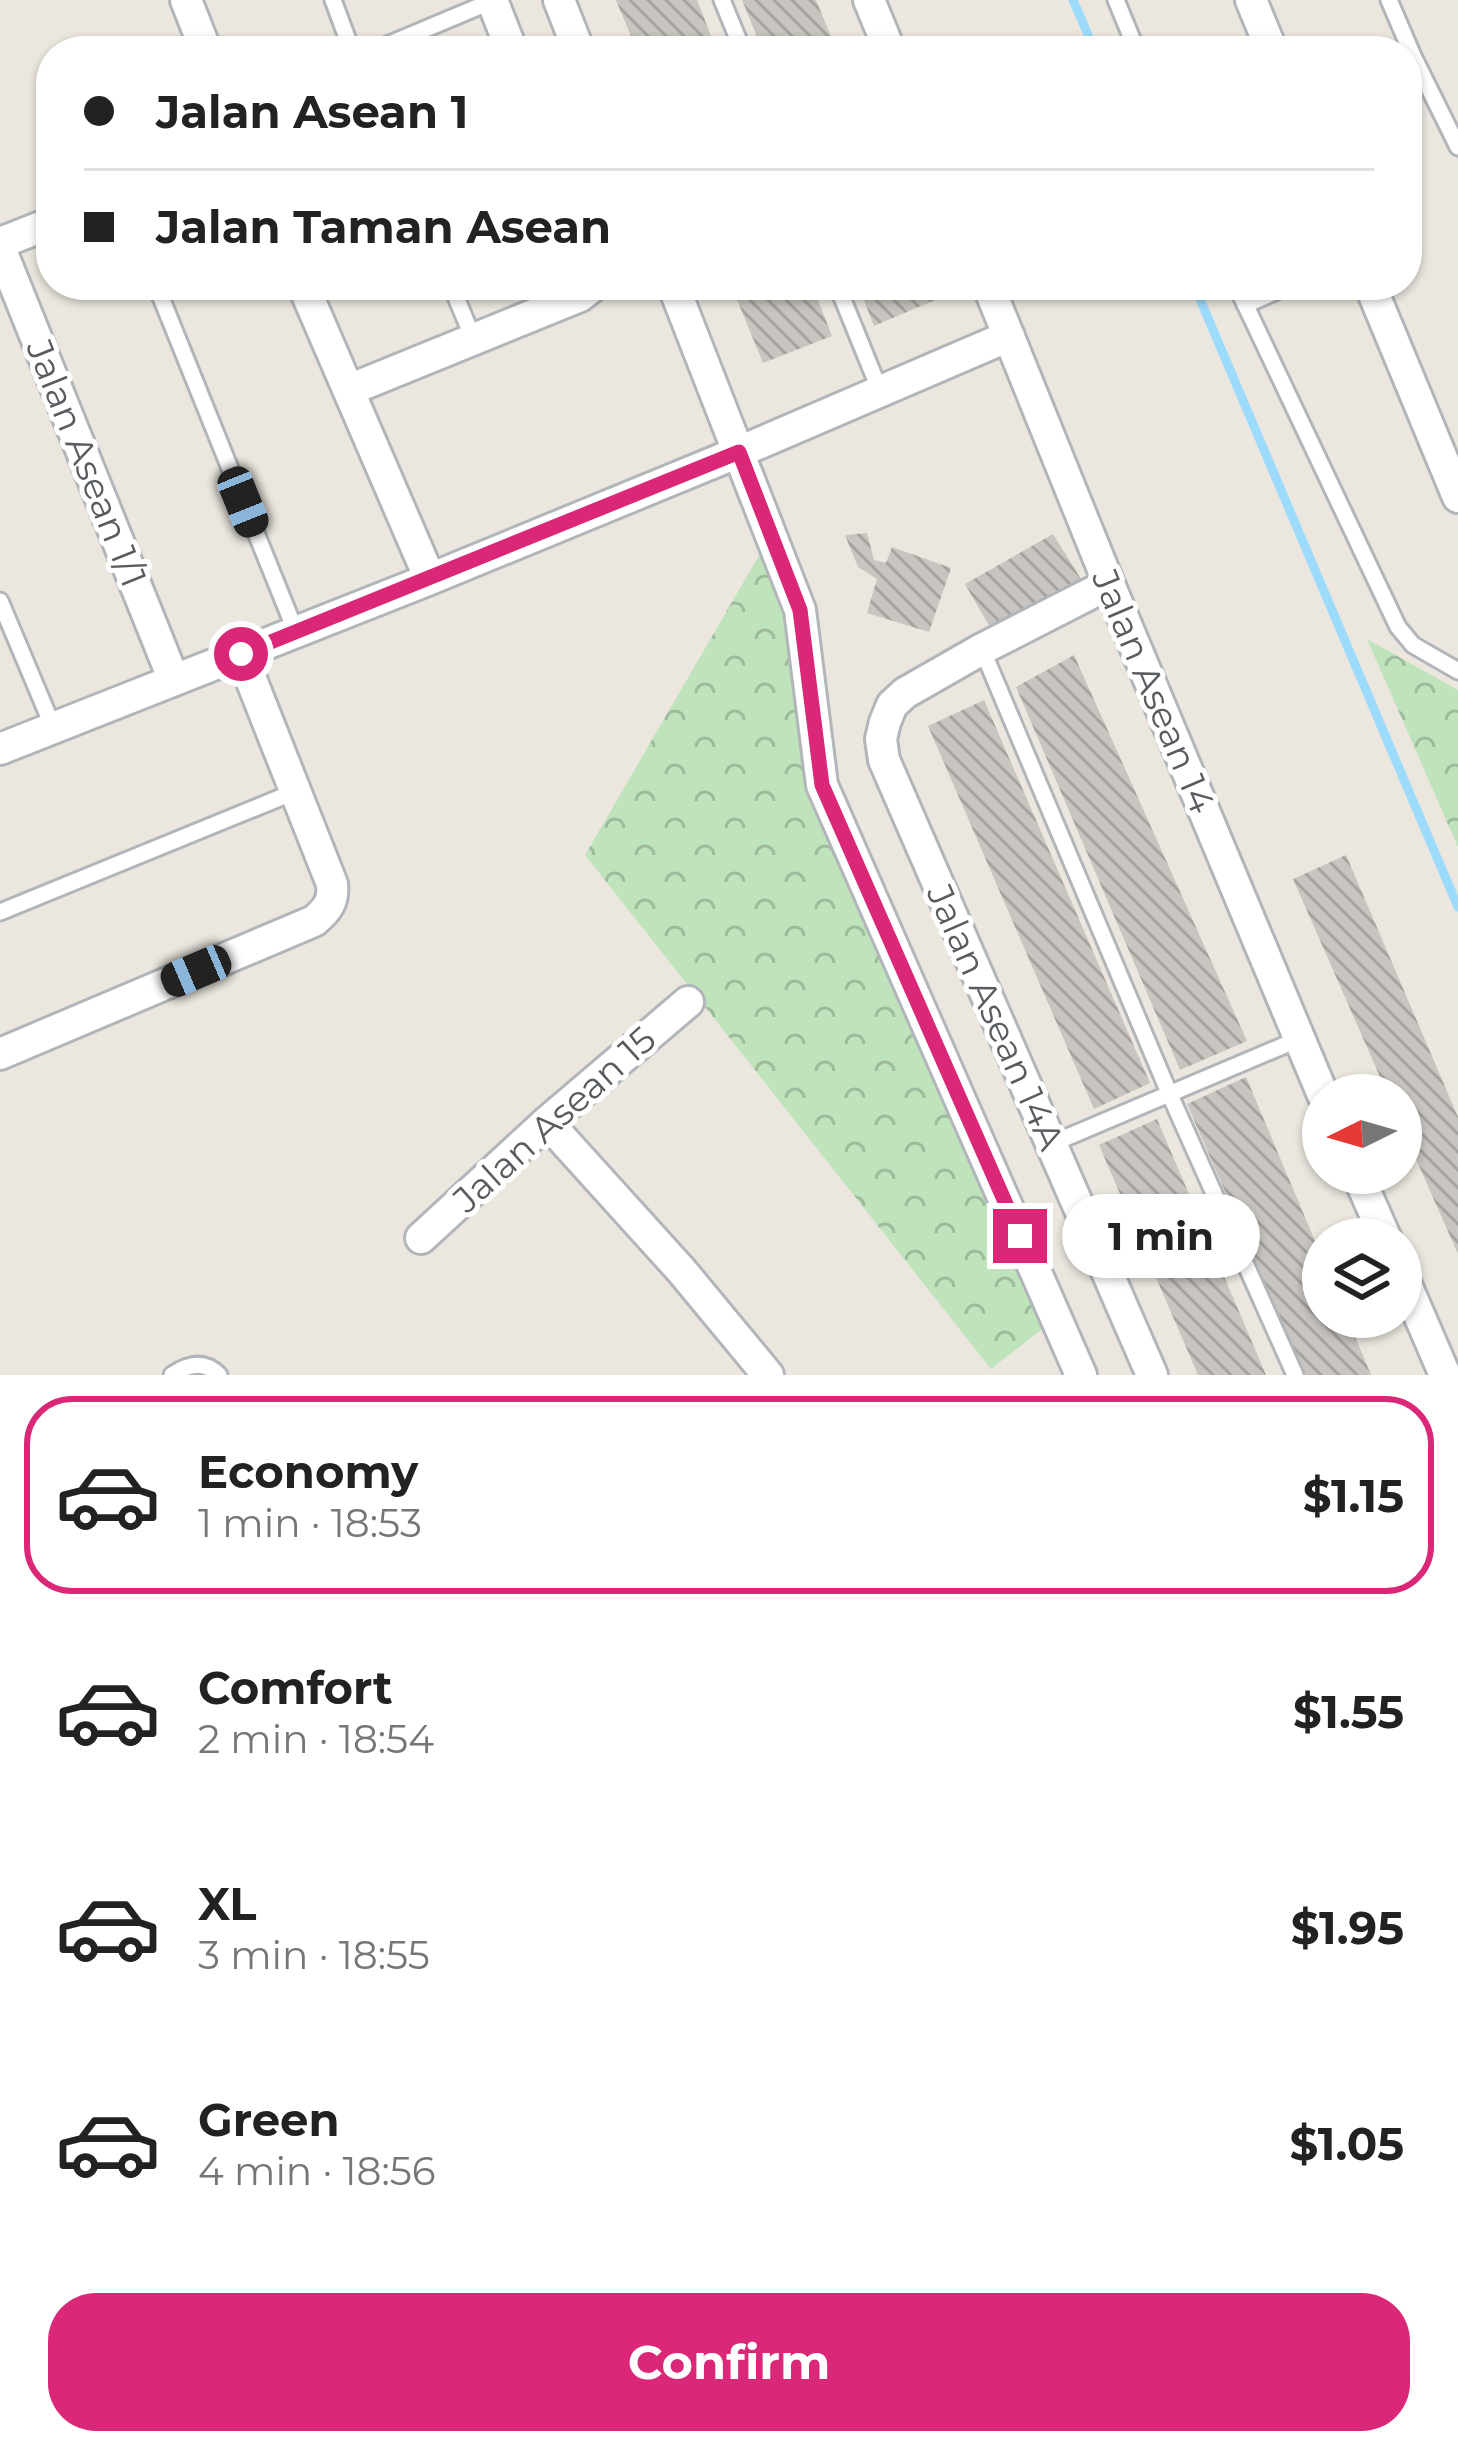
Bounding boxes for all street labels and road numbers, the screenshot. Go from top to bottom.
street label: Jalan Asean 1/1 [17,332,157,593]
street label: Jalan Asean 14 [1083,562,1225,820]
street label: Jalan Asean 14A [917,877,1074,1157]
street label: Jalan Asean 15 [443,1017,664,1222]

